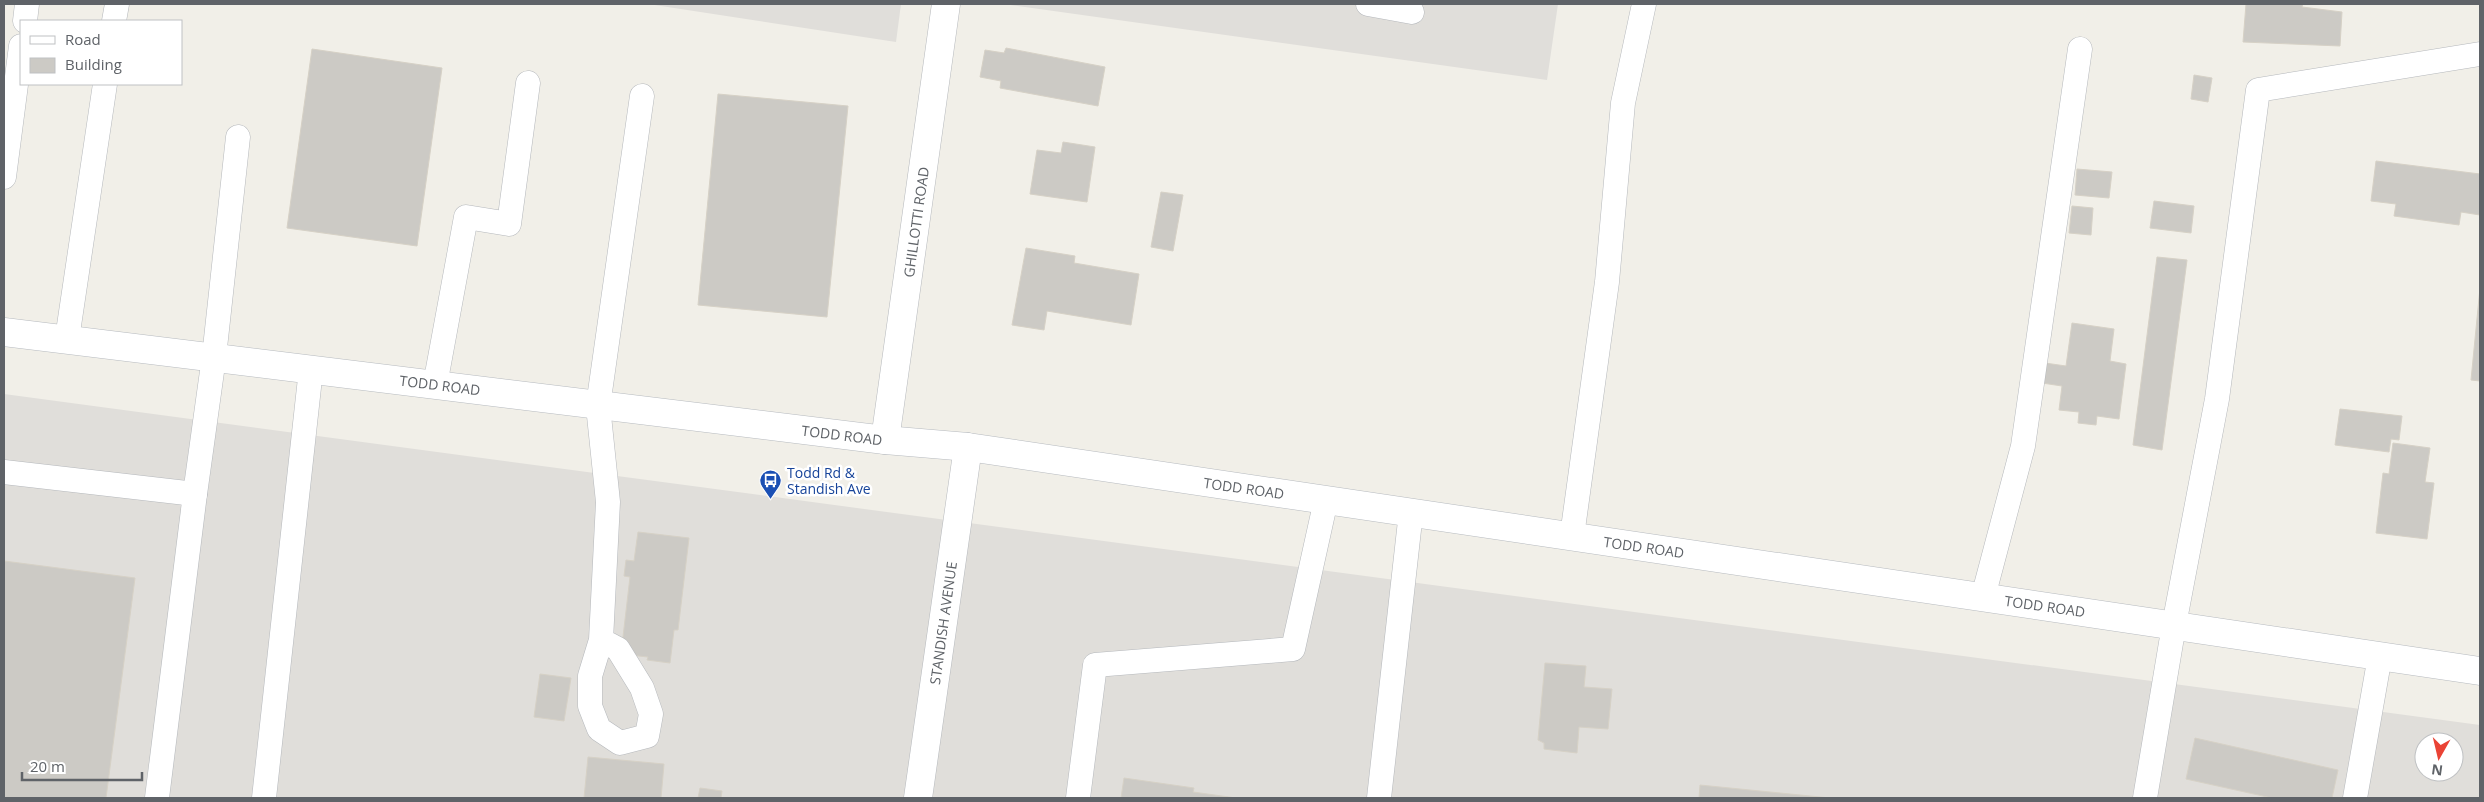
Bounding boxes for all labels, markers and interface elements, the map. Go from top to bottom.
legend [20,20,182,85]
text: Road [65,29,101,49]
text: Building [65,54,122,74]
street label: GHILLOTTI ROAD [899,166,933,278]
street label: TODD ROAD [399,371,481,399]
street label: TODD ROAD [801,421,883,449]
place label: Todd Rd & Standish Ave [787,463,871,498]
bus stop icon: Todd Rd & Standish Ave [759,468,783,499]
street label: TODD ROAD [1203,473,1285,503]
street label: TODD ROAD [1603,532,1685,562]
street label: STANDISH AVENUE [925,560,961,686]
street label: TODD ROAD [2004,591,2086,621]
north arrow [2414,732,2464,782]
scale bar [22,750,142,782]
text: 20 m [30,756,65,776]
text: N [2430,760,2444,781]

